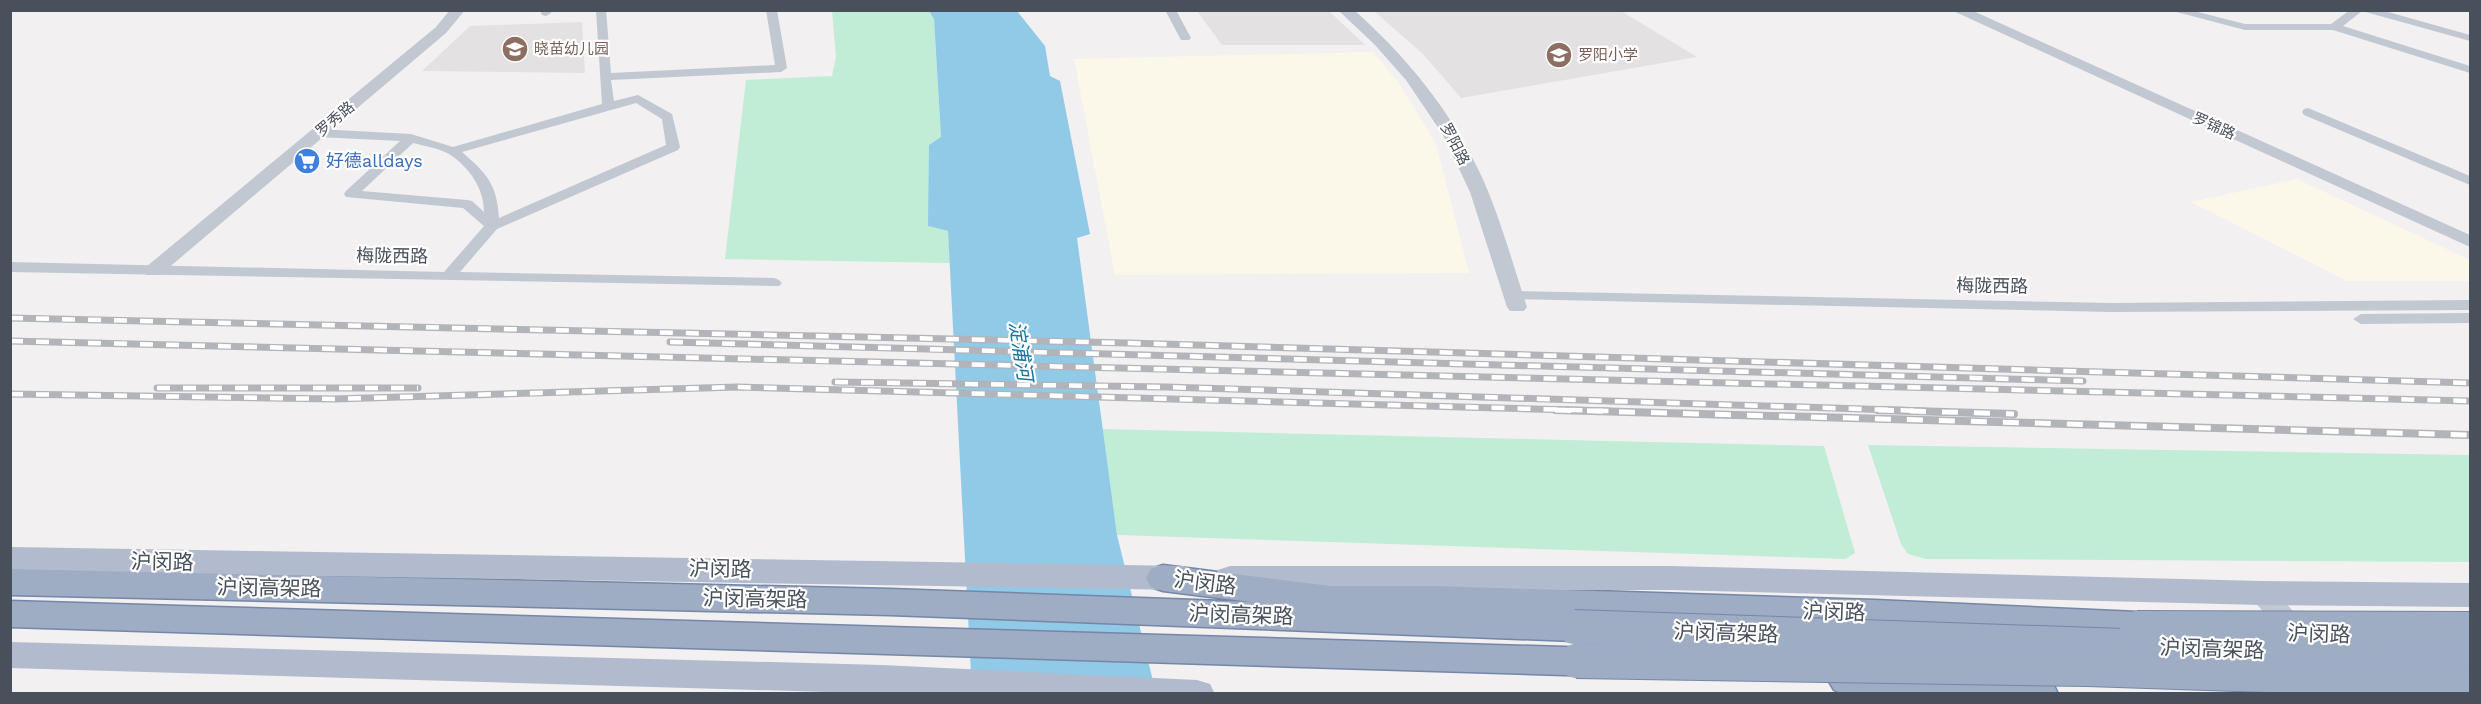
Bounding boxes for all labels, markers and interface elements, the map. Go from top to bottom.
school or university icon: 晓苗幼儿园 [500,34,530,64]
place label: 晓苗幼儿园 [534,40,609,58]
school or university icon: 罗阳小学 [1544,40,1574,70]
place label: 罗阳小学 [1578,46,1638,64]
street label: 罗秀路 [312,98,358,140]
street label: 罗锦路 [2190,109,2238,143]
street label: 罗阳路 [1437,120,1473,168]
supermarket icon: 好德alldays [292,146,322,176]
place label: 好德alldays [326,150,423,171]
street label: 梅陇西路 [356,244,428,267]
street label: 梅陇西路 [1956,274,2028,297]
water label: 淀浦河 [1004,319,1038,386]
street label: 沪闵路 [130,548,194,575]
street label: 沪闵路 [688,555,752,582]
street label: 沪闵路 [1172,566,1238,599]
street label: 沪闵高架路 [216,574,322,601]
street label: 沪闵高架路 [702,585,808,612]
street label: 沪闵路 [1802,598,1866,625]
street label: 沪闵高架路 [1188,600,1294,629]
street label: 沪闵高架路 [1673,618,1779,647]
street label: 沪闵路 [2287,620,2351,647]
street label: 沪闵高架路 [2159,634,2265,663]

